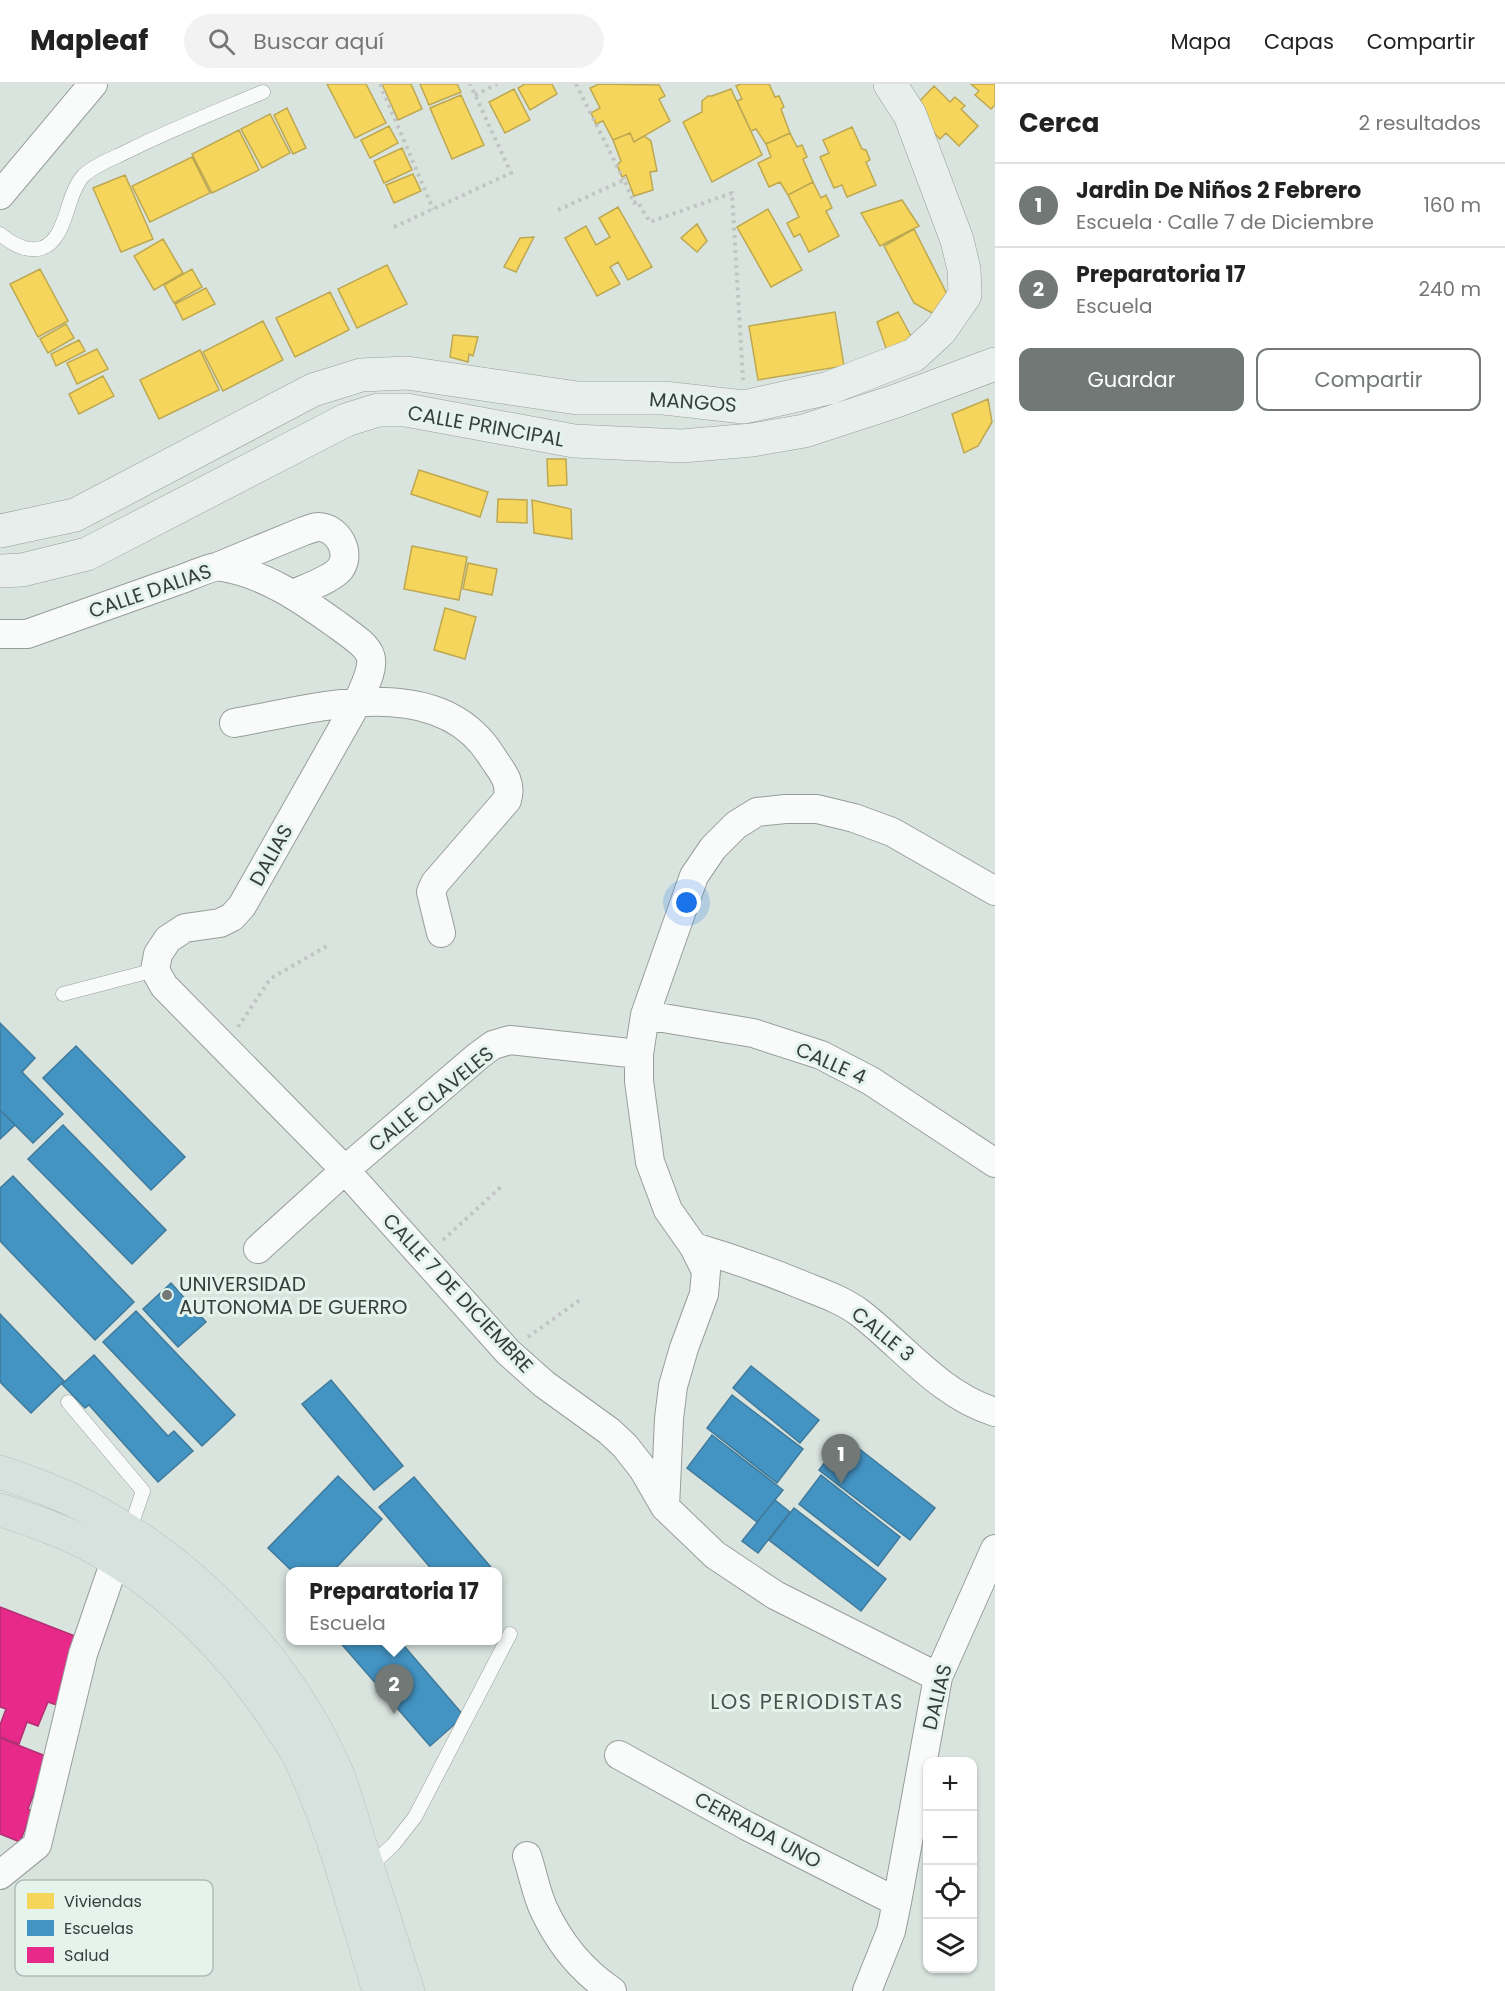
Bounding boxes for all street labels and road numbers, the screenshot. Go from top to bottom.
street label: MANGOS [648,385,738,419]
street label: CALLE PRINCIPAL [405,398,567,454]
street label: CALLE DALIAS [85,557,215,625]
street label: DALIAS [243,819,299,891]
street label: CALLE 4 [791,1035,871,1091]
street label: CALLE CLAVELES [362,1040,500,1158]
street label: CALLE 7 DE DICIEMBRE [376,1207,540,1379]
street label: CALLE 3 [846,1300,920,1368]
street label: DALIAS [915,1661,959,1733]
street label: CERRADA UNO [690,1785,826,1875]

